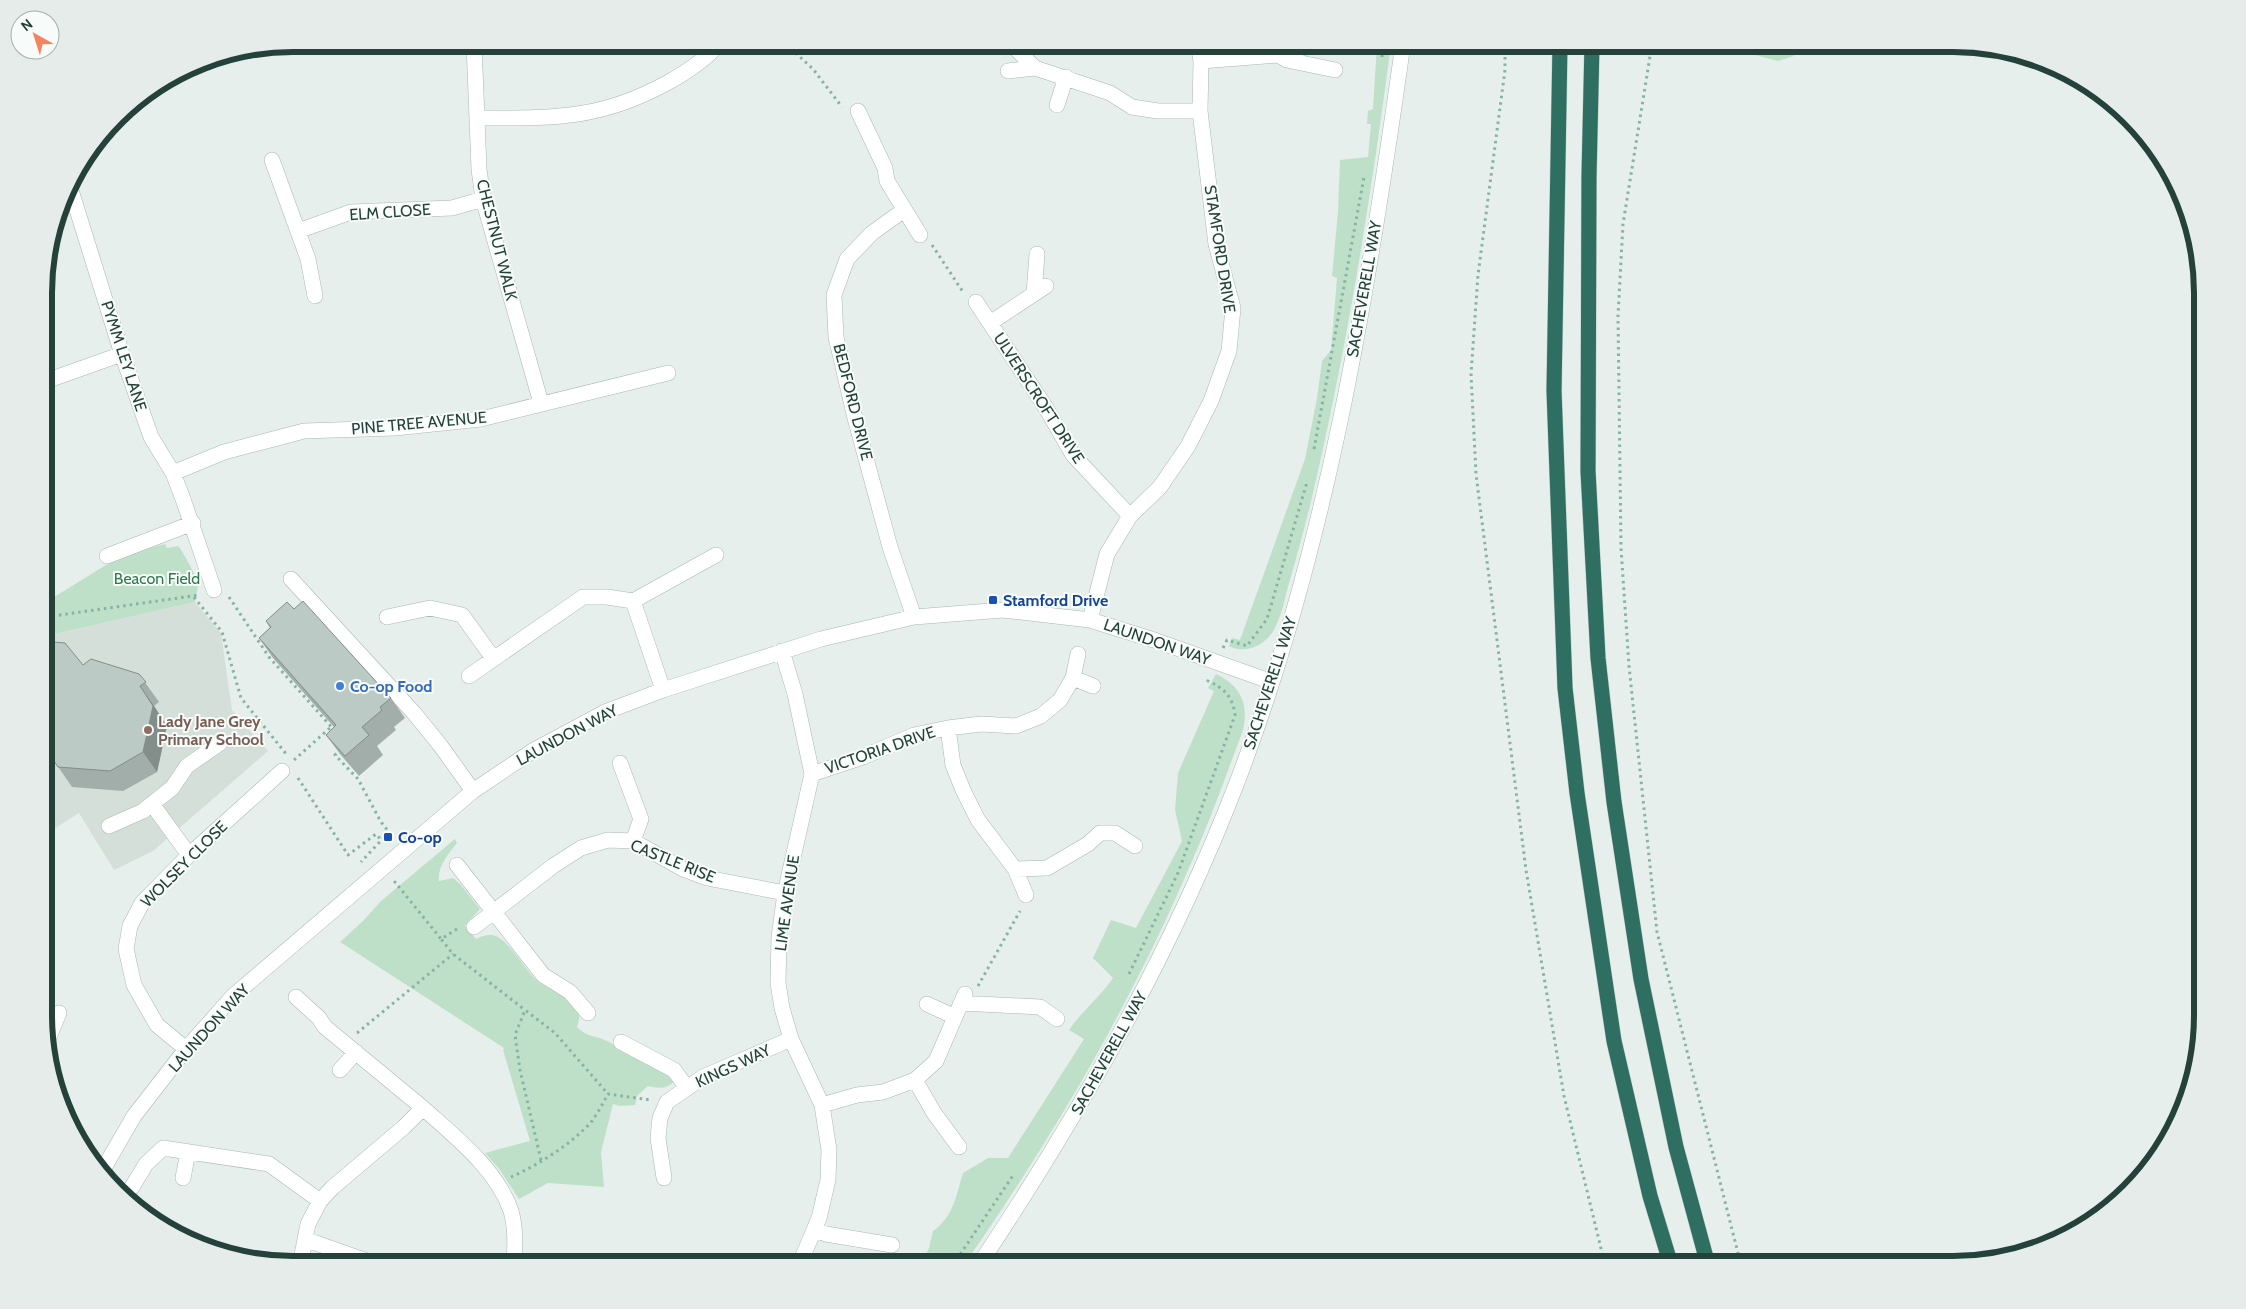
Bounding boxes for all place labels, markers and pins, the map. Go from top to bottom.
place label: Stamford Drive [1003,591,1108,610]
marker: Stamford Drive [987,594,999,606]
place label: Co-op Food [350,677,432,696]
marker: Co-op Food [334,680,346,692]
place label: Lady Jane Grey Primary School [158,712,264,749]
marker: Lady Jane Grey Primary School [142,724,154,736]
place label: Co-op [398,828,442,847]
marker: Co-op [382,831,394,843]

